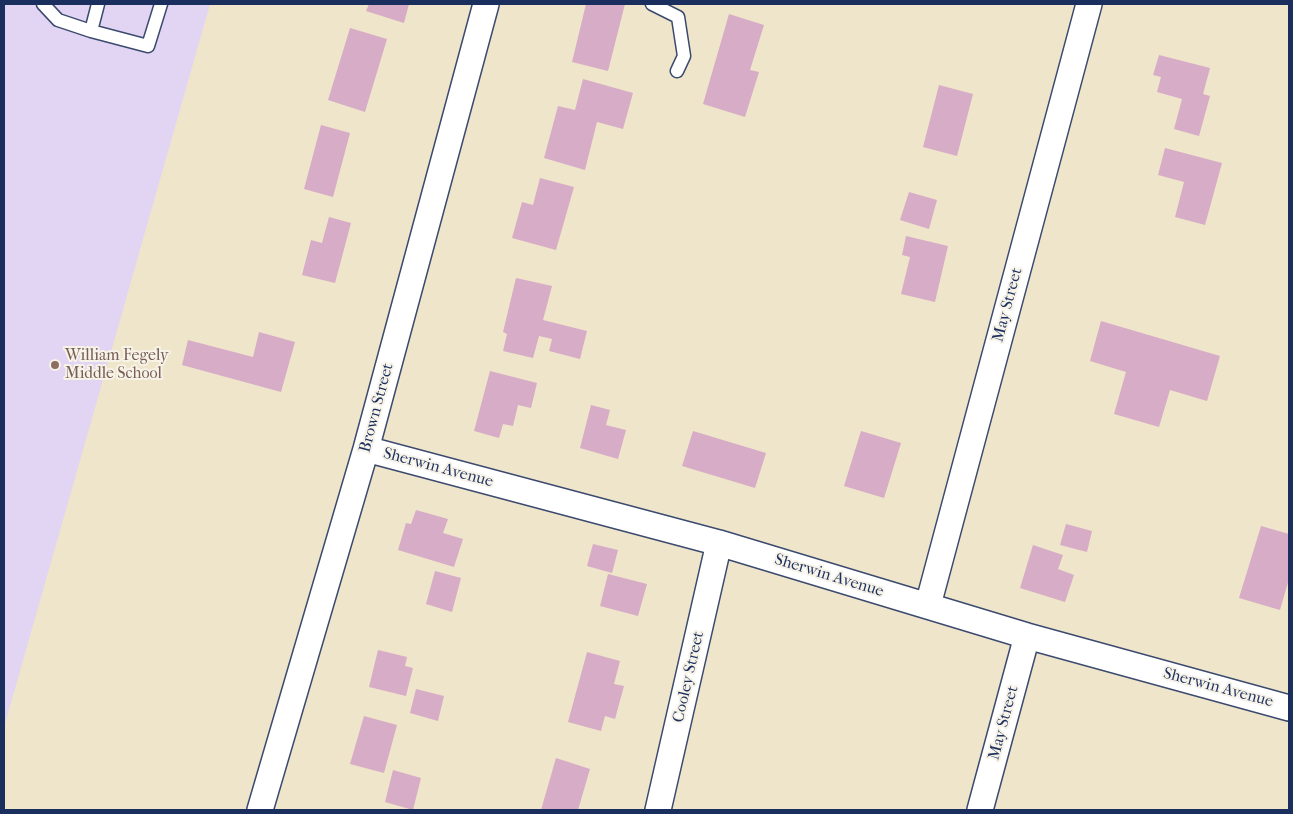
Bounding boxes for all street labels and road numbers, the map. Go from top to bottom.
street label: May Street [989,266,1027,344]
street label: Brown Street [356,361,398,455]
street label: Sherwin Avenue [381,444,495,492]
street label: Sherwin Avenue [772,550,886,602]
street label: Cooley Street [669,630,709,724]
street label: Sherwin Avenue [1161,664,1275,712]
street label: May Street [985,684,1023,762]

